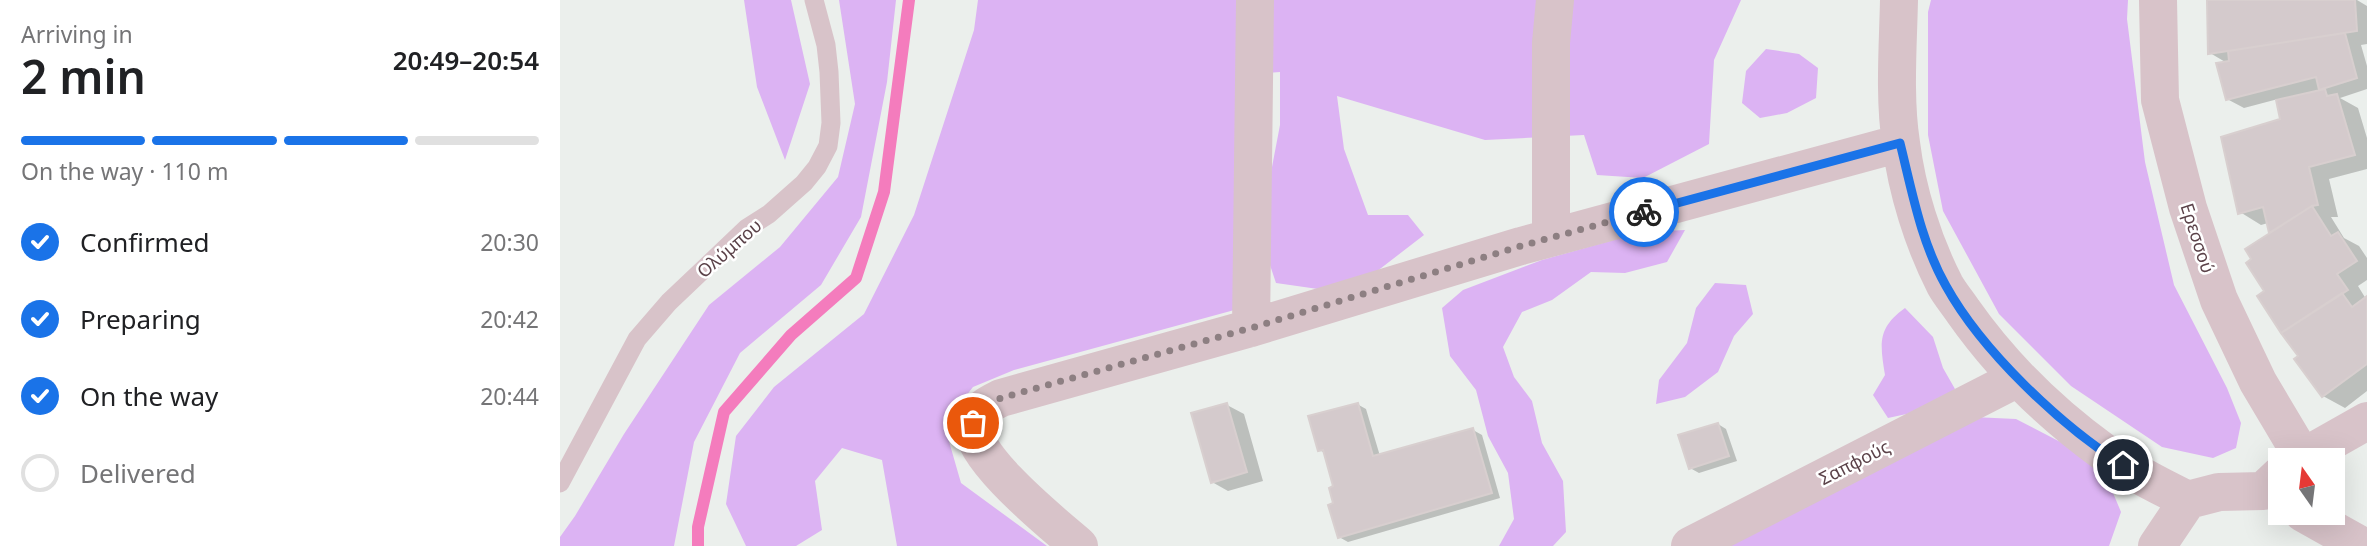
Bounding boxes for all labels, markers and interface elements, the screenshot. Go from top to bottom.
text: Arriving in [21,18,133,50]
text: 20:49–20:54 [393,42,539,78]
text: 2 min [21,45,146,107]
text: On the way · 110 m [21,155,228,187]
courier [1609,177,1679,247]
icon: bike [1625,193,1663,231]
street label: Ερεσσού [2175,200,2221,276]
street label: Ολύμπου [692,213,766,283]
icon: check [21,223,59,261]
text: Confirmed [80,224,210,260]
text: 20:30 [480,226,539,258]
icon: check [21,300,59,338]
text: Preparing [80,301,201,337]
text: 20:42 [480,303,539,335]
icon: check [21,377,59,415]
text: On the way [80,378,218,414]
text: 20:44 [480,380,539,412]
pin [943,393,1003,453]
icon: bag [954,404,992,442]
street label: Σαπφούς [1815,434,1894,490]
pin [2093,435,2153,495]
icon: home [2104,446,2142,484]
north arrow [2268,448,2345,525]
map controls [2268,448,2345,525]
text: Delivered [80,455,196,491]

